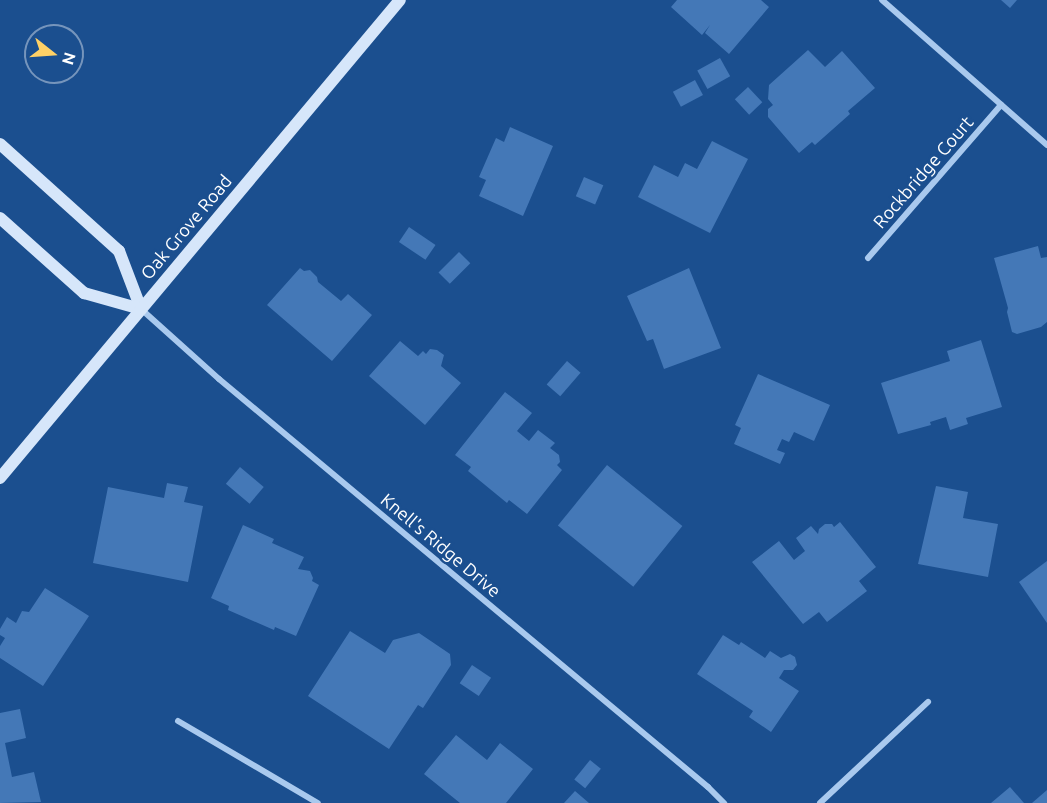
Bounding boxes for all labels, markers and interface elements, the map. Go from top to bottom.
north arrow [24,24,84,84]
text: N [59,50,80,67]
street label: Rockbridge Court [868,111,978,233]
street label: Oak Grove Road [136,170,236,284]
street label: Knell's Ridge Drive [377,489,505,601]

